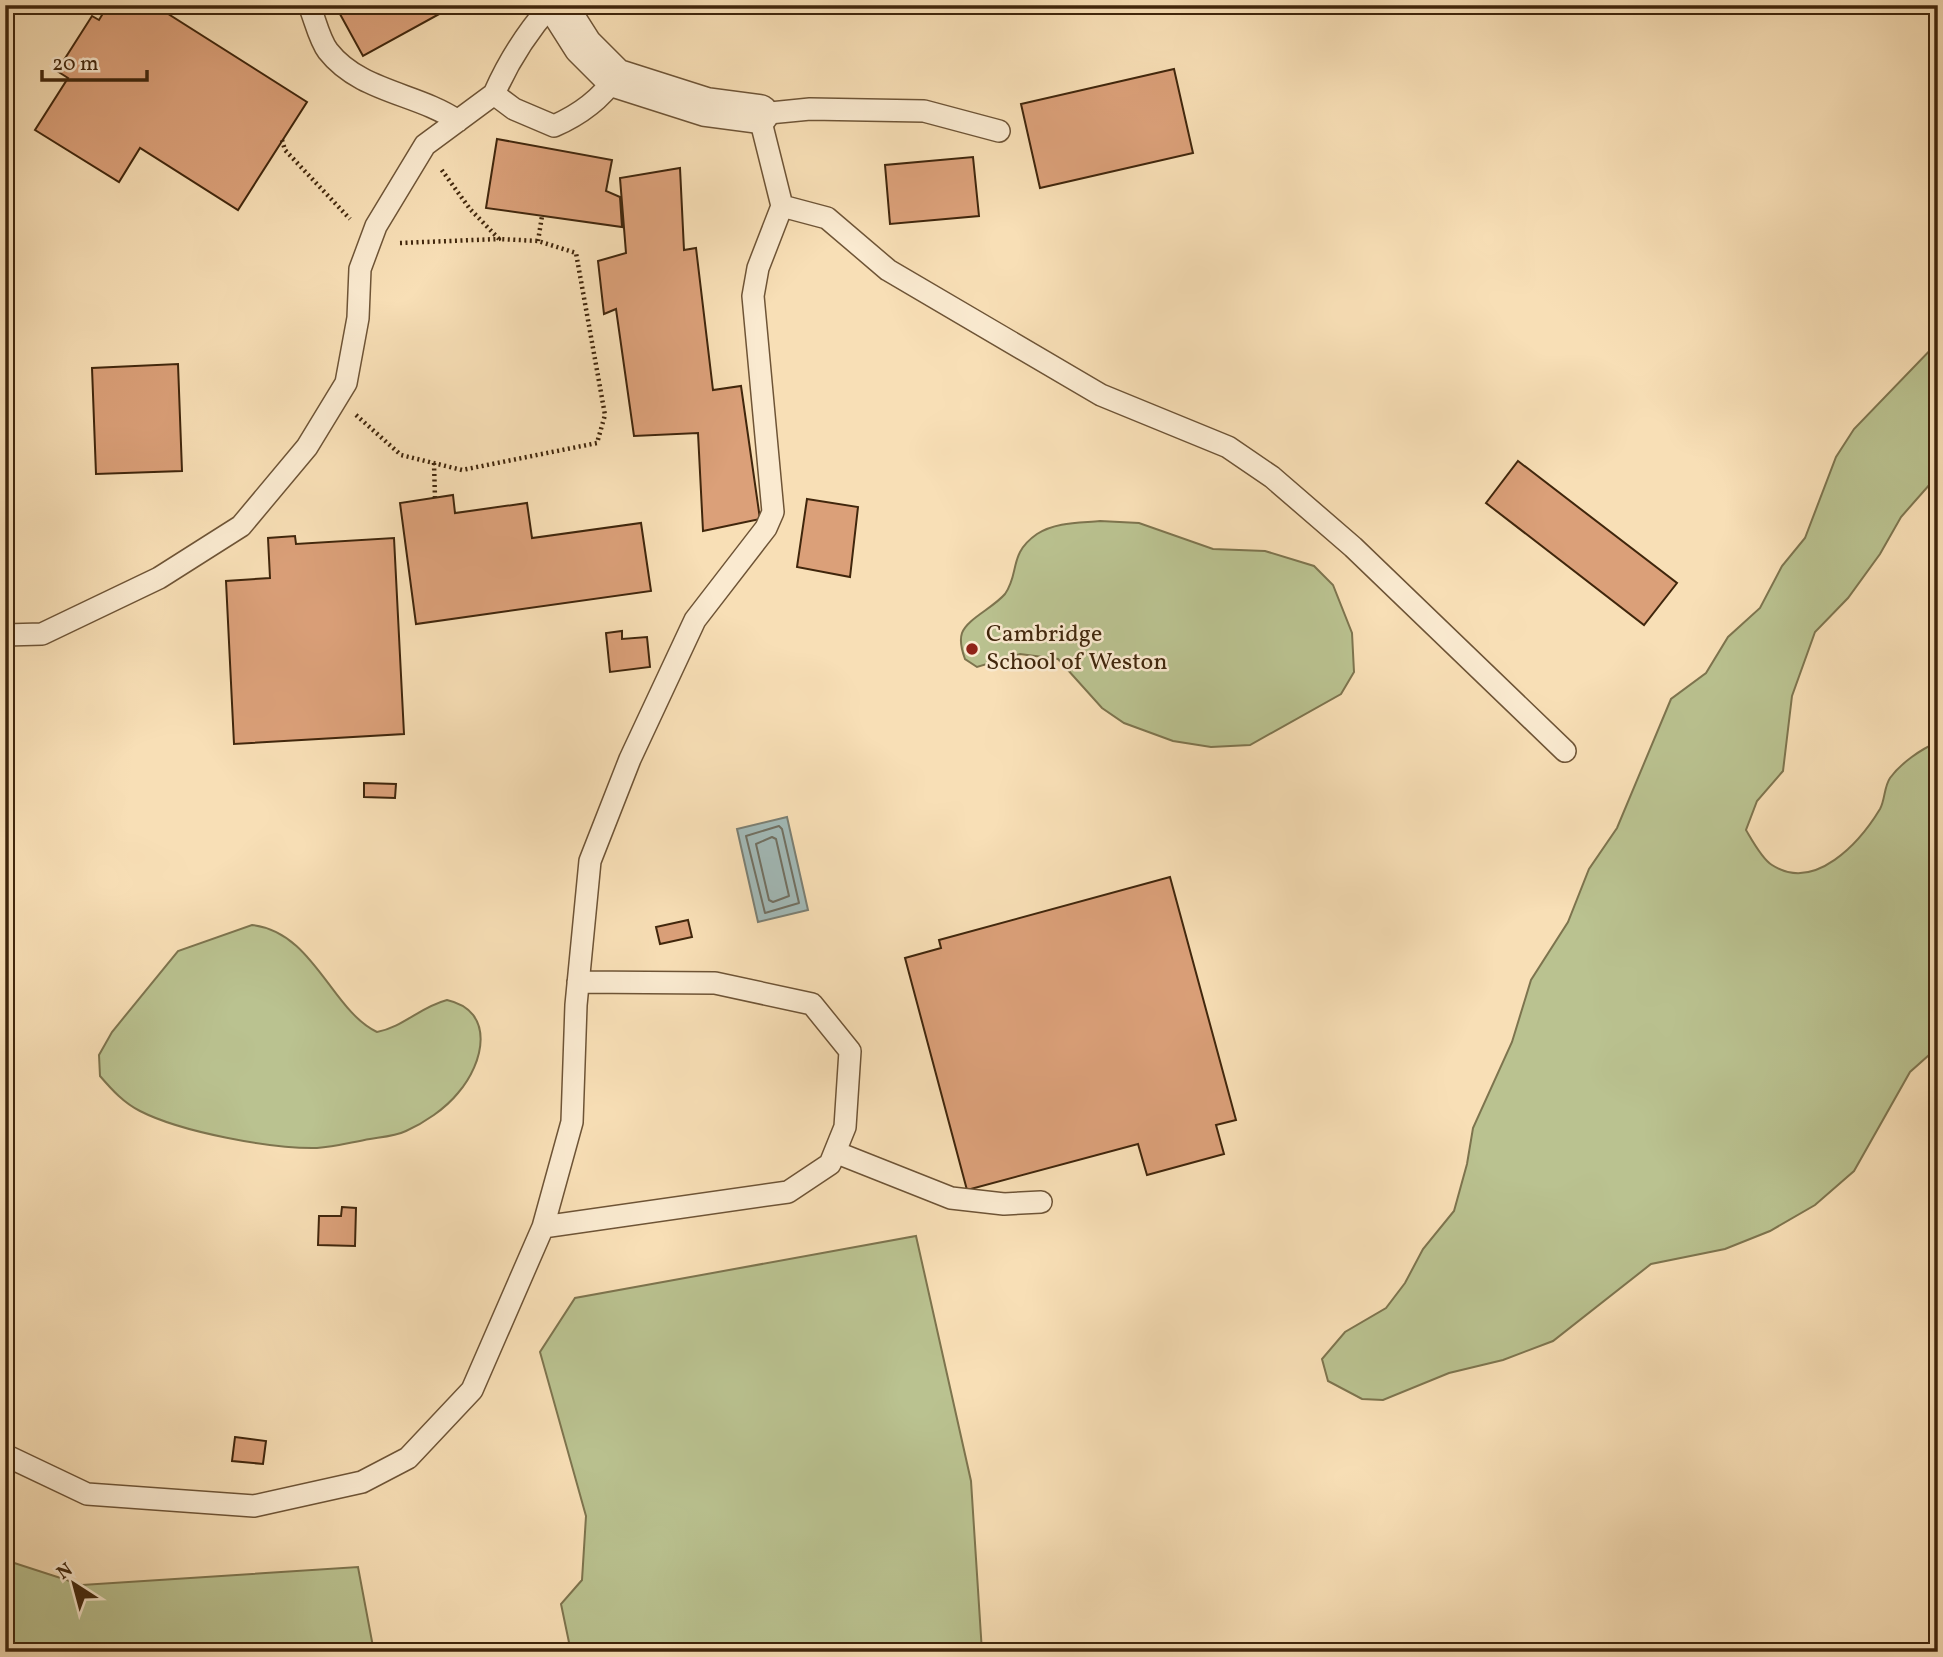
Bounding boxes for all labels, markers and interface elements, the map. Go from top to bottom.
scale bar [42,38,147,82]
text: 20 m [52,50,98,79]
place label: Cambridge School of Weston [986,618,1168,680]
marker: Cambridge School of Weston [964,641,980,657]
north arrow [38,1548,108,1618]
text: N [52,1557,79,1586]

